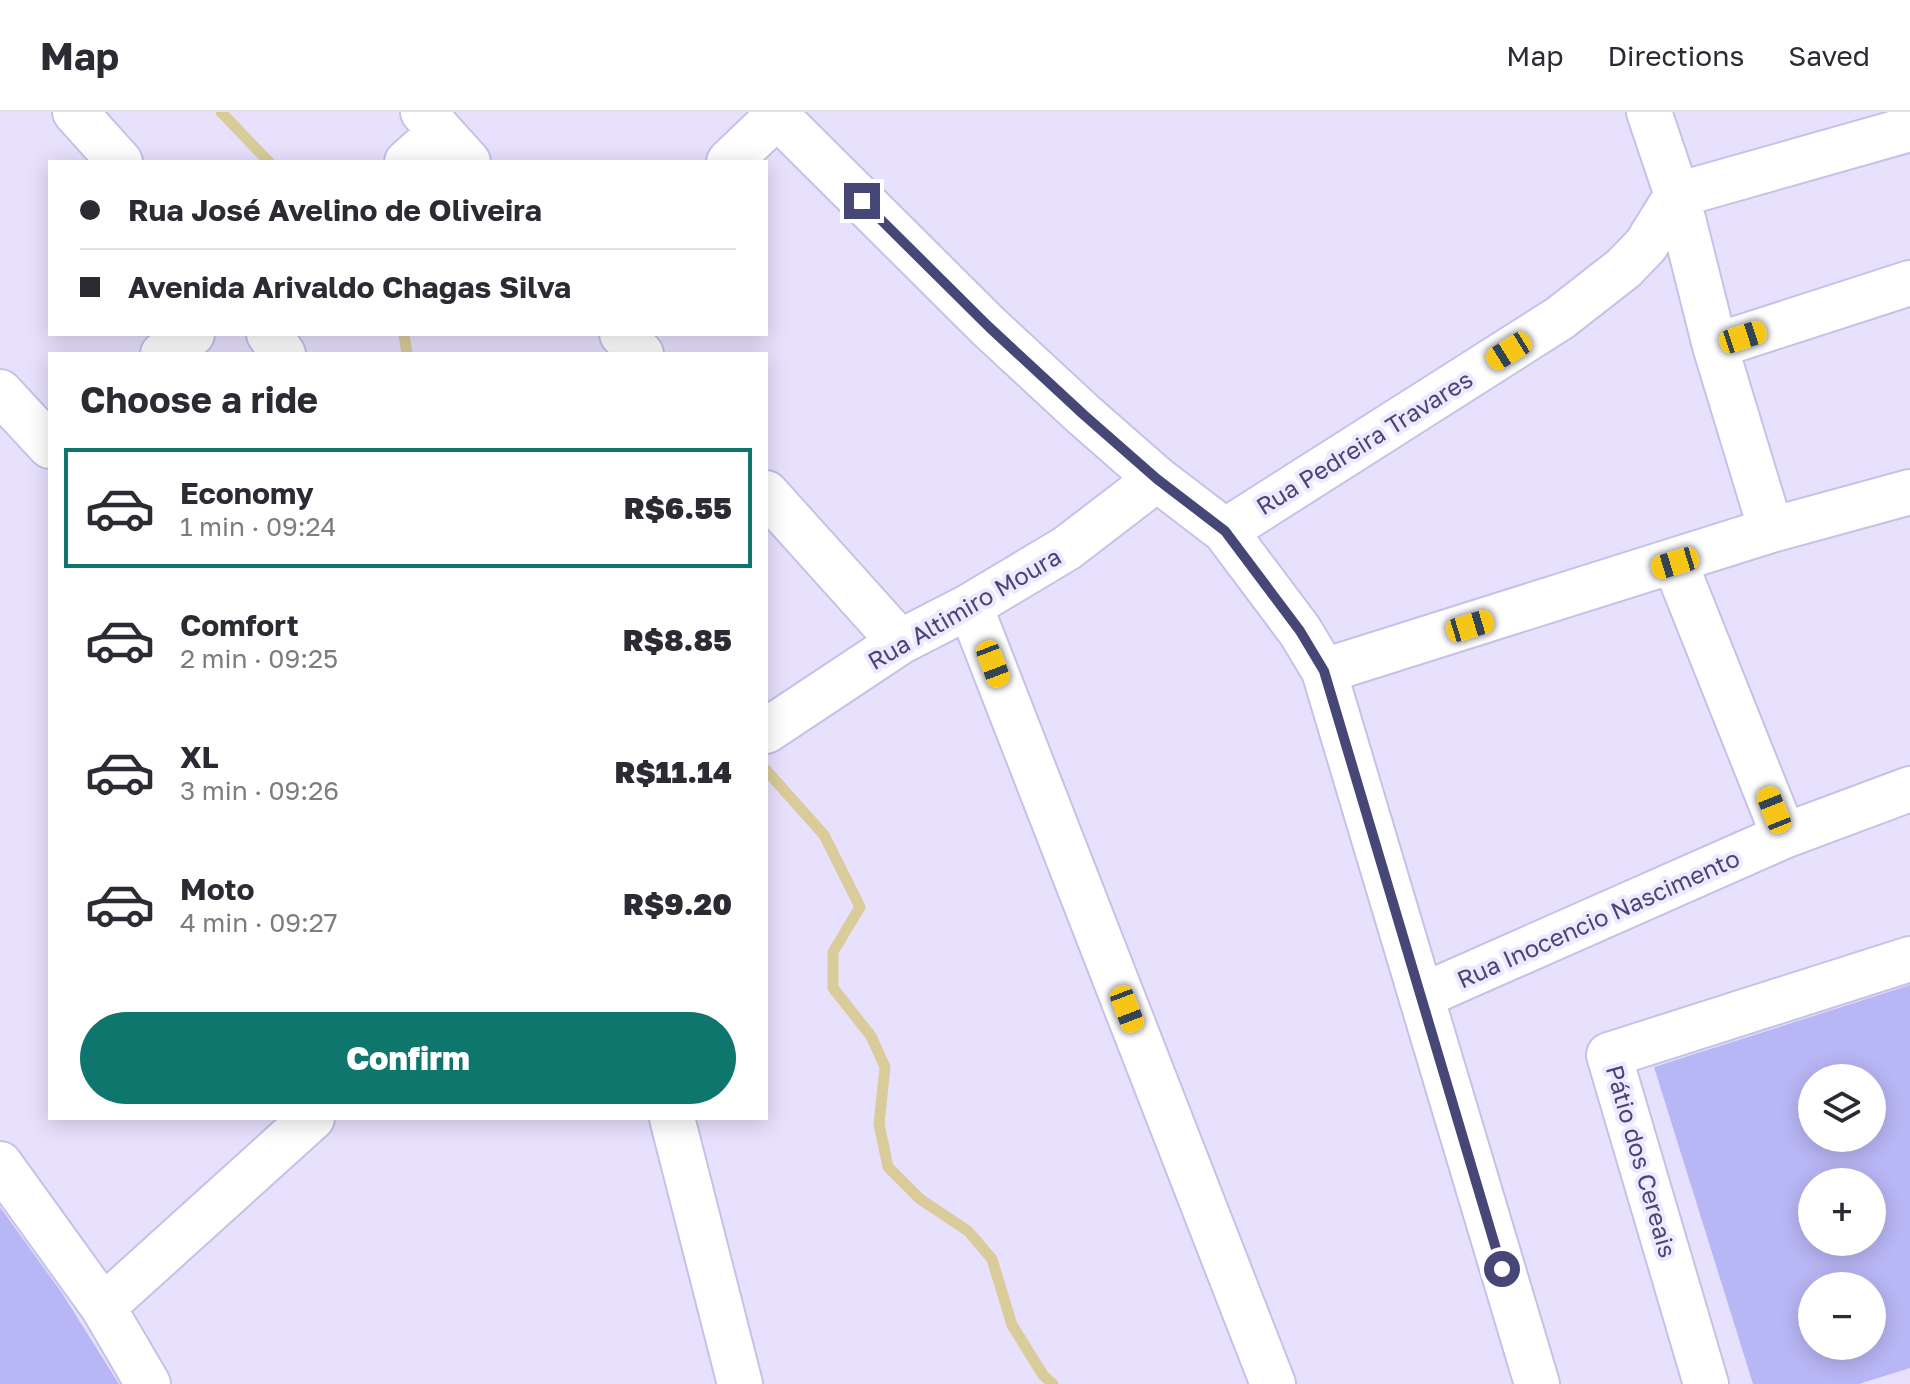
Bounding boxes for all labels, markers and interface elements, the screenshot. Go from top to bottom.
text: Map [40,33,119,78]
text: Map [1506,39,1563,72]
text: Directions [1607,39,1744,72]
text: Saved [1788,39,1870,72]
route end [844,183,880,219]
text: Rua José Avelino de Oliveira [128,192,542,228]
text: Avenida Arivaldo Chagas Silva [128,269,571,305]
car [1716,318,1770,356]
car [1482,328,1536,374]
street label: Rua Pedreira Travares [1251,364,1477,520]
text: Choose a ride [80,378,318,421]
icon: car [84,472,156,544]
text: Economy [180,475,314,511]
text: R$6.55 [624,490,732,526]
text: 1 min · 09:24 [180,511,336,542]
street label: Rua Altimiro Moura [862,541,1066,675]
car [1649,545,1701,581]
icon: car [84,604,156,676]
text: Comfort [180,607,299,643]
car [1444,608,1496,644]
text: R$8.85 [623,622,732,658]
car [973,637,1013,691]
text: 2 min · 09:25 [180,643,338,674]
icon: car [84,736,156,808]
text: XL [180,739,219,775]
text: R$11.14 [614,754,732,790]
text: 3 min · 09:26 [180,775,339,806]
car [1754,783,1794,837]
street label: Rua Inocencio Nascimento [1452,843,1744,993]
icon: car [84,868,156,940]
text: Moto [180,871,255,907]
text: R$9.20 [623,886,732,922]
text: 4 min · 09:27 [180,907,338,938]
car [1107,982,1147,1036]
button: Confirm [80,1012,736,1104]
street label: Pátio dos Cereais [1601,1061,1683,1261]
map controls [1798,1064,1886,1360]
button: layers [1798,1064,1886,1152]
button: + [1798,1168,1886,1256]
route start [1484,1251,1520,1287]
button: − [1798,1272,1886,1360]

